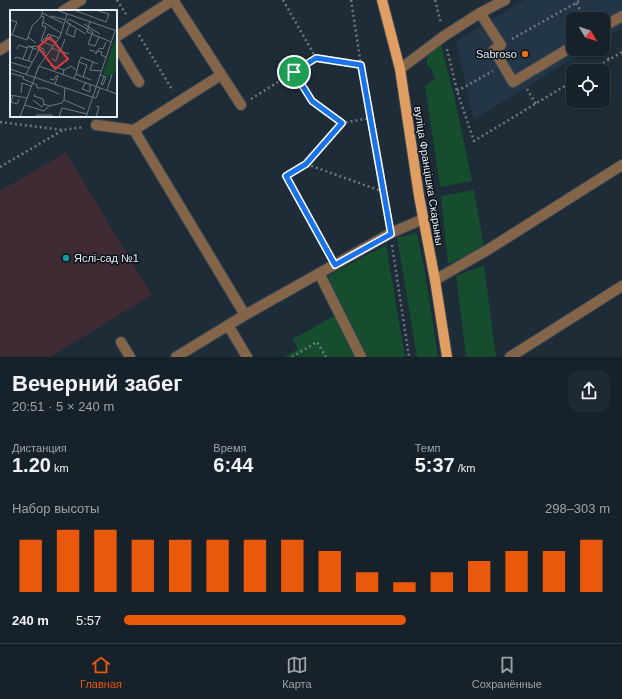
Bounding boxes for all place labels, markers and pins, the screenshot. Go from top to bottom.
place label: Sabroso [476,48,517,60]
marker: Sabroso [520,49,530,59]
pin [277,55,311,89]
place label: Яслі-сад №1 [74,252,139,264]
marker: Яслі-сад №1 [61,253,71,263]

